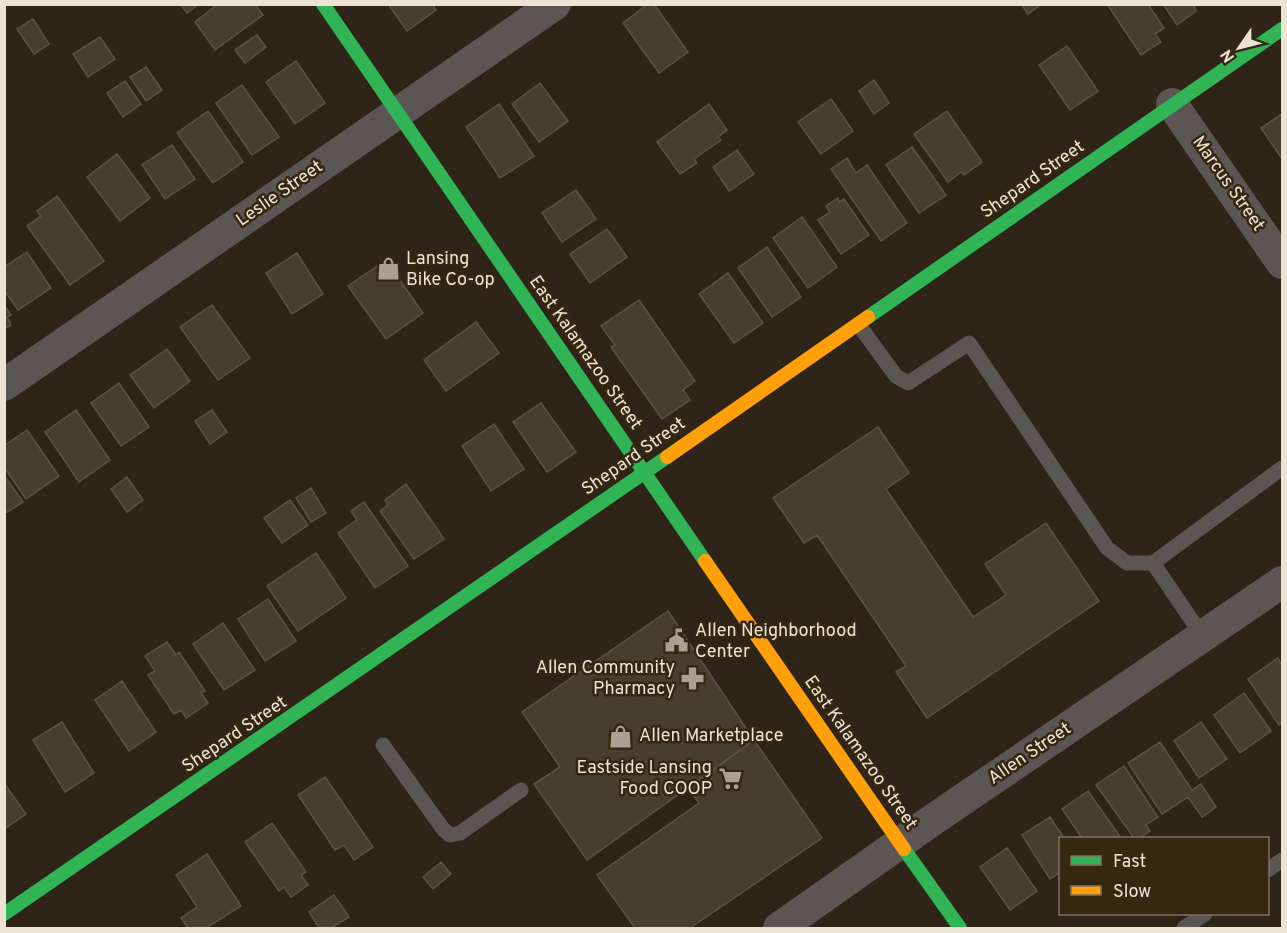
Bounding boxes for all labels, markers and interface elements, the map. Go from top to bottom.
north arrow [1209,18,1269,78]
text: N [1217,45,1240,66]
street label: Marcus Street [1187,132,1269,236]
street label: Shepard Street [977,136,1089,224]
street label: Leslie Street [232,156,328,232]
place label: Lansing Bike Co-op [406,248,495,292]
shop icon: Lansing Bike Co-op [375,256,401,282]
street label: East Kalamazoo Street [523,272,647,434]
street label: Shepard Street [578,413,690,501]
place label: Allen Neighborhood Center [695,620,857,664]
public building icon: Allen Neighborhood Center [664,628,690,654]
place label: Allen Community Pharmacy [536,657,675,701]
pharmacy icon: Allen Community Pharmacy [680,665,706,691]
street label: East Kalamazoo Street [798,672,922,834]
street label: Shepard Street [178,691,292,779]
street label: Allen Street [984,718,1076,790]
shop icon: Allen Marketplace [608,723,634,749]
place label: Allen Marketplace [639,725,784,748]
place label: Eastside Lansing Food COOP [576,757,712,801]
supermarket icon: Eastside Lansing Food COOP [717,765,743,791]
legend [1059,837,1269,915]
text: Fast [1113,851,1146,874]
text: Slow [1113,881,1151,904]

